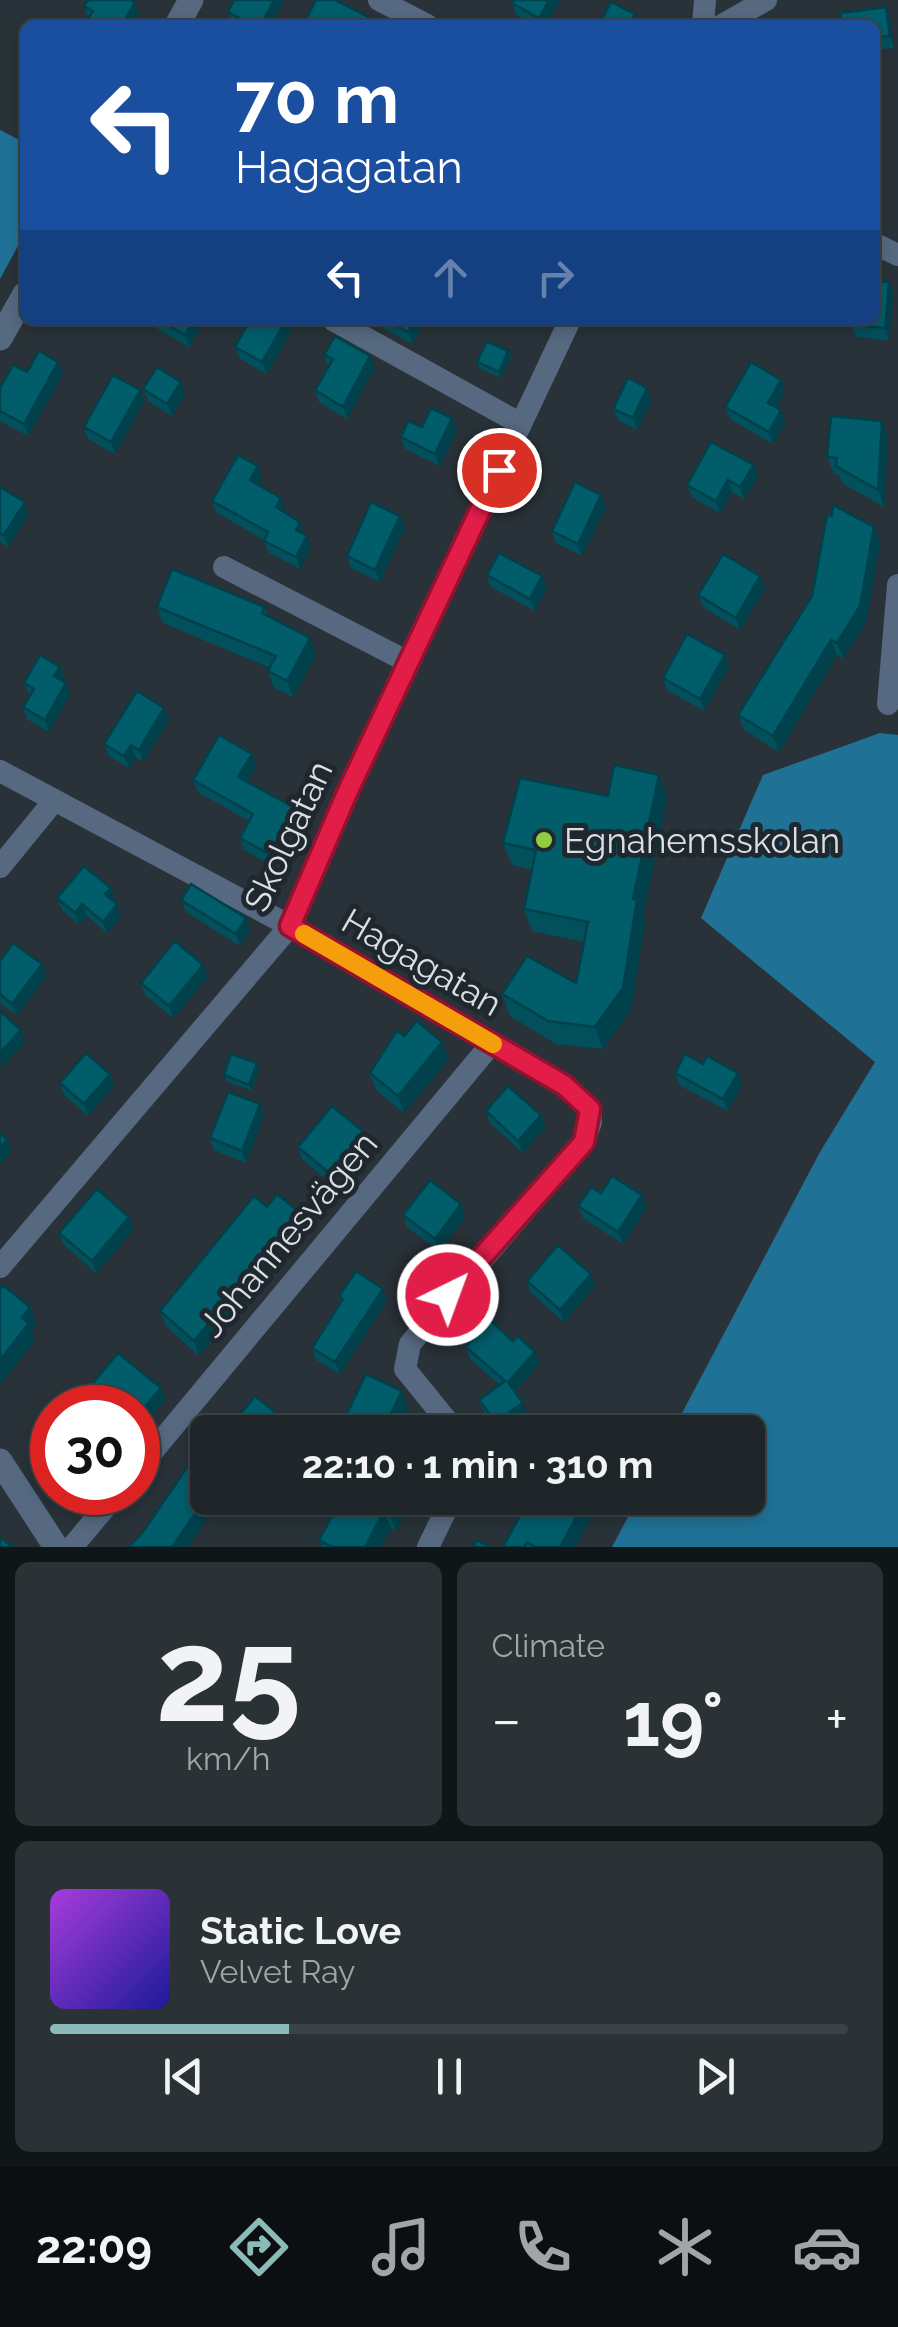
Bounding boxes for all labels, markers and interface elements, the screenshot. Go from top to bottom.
text: 70 m [235,57,399,139]
icon: left [70,60,200,190]
text: Hagagatan [235,141,463,194]
icon: left [318,250,373,305]
icon: ahead [423,250,478,305]
icon: right [528,250,583,305]
pin [457,428,542,513]
icon: arrive [472,443,527,498]
street label: Skolgatan [235,754,341,918]
place label: Egnahemsskolan [564,820,840,861]
marker: Egnahemsskolan [533,829,555,851]
street label: Hagagatan [335,900,509,1024]
street label: Johannesvägen [190,1123,386,1345]
position arrow [396,1243,500,1347]
speed limit sign: 30 [30,1385,160,1515]
text: 22:10 · 1 min · 310 m [302,1442,653,1487]
text: 25 [156,1599,301,1751]
text: Climate [492,1627,605,1664]
text: 19° [623,1675,723,1764]
text: − [492,1687,521,1752]
text: + [825,1687,848,1752]
text: km/h [186,1740,270,1777]
text: Static Love [200,1908,401,1953]
text: Velvet Ray [200,1953,355,1990]
icon: previous [156,2049,211,2104]
icon: pause [422,2049,477,2104]
icon: next [688,2049,743,2104]
icon: directions [224,2212,294,2282]
icon: music [366,2212,436,2282]
icon: phone [508,2212,578,2282]
icon: climate [650,2212,720,2282]
icon: car [792,2212,862,2282]
text: 22:09 [36,2221,152,2274]

